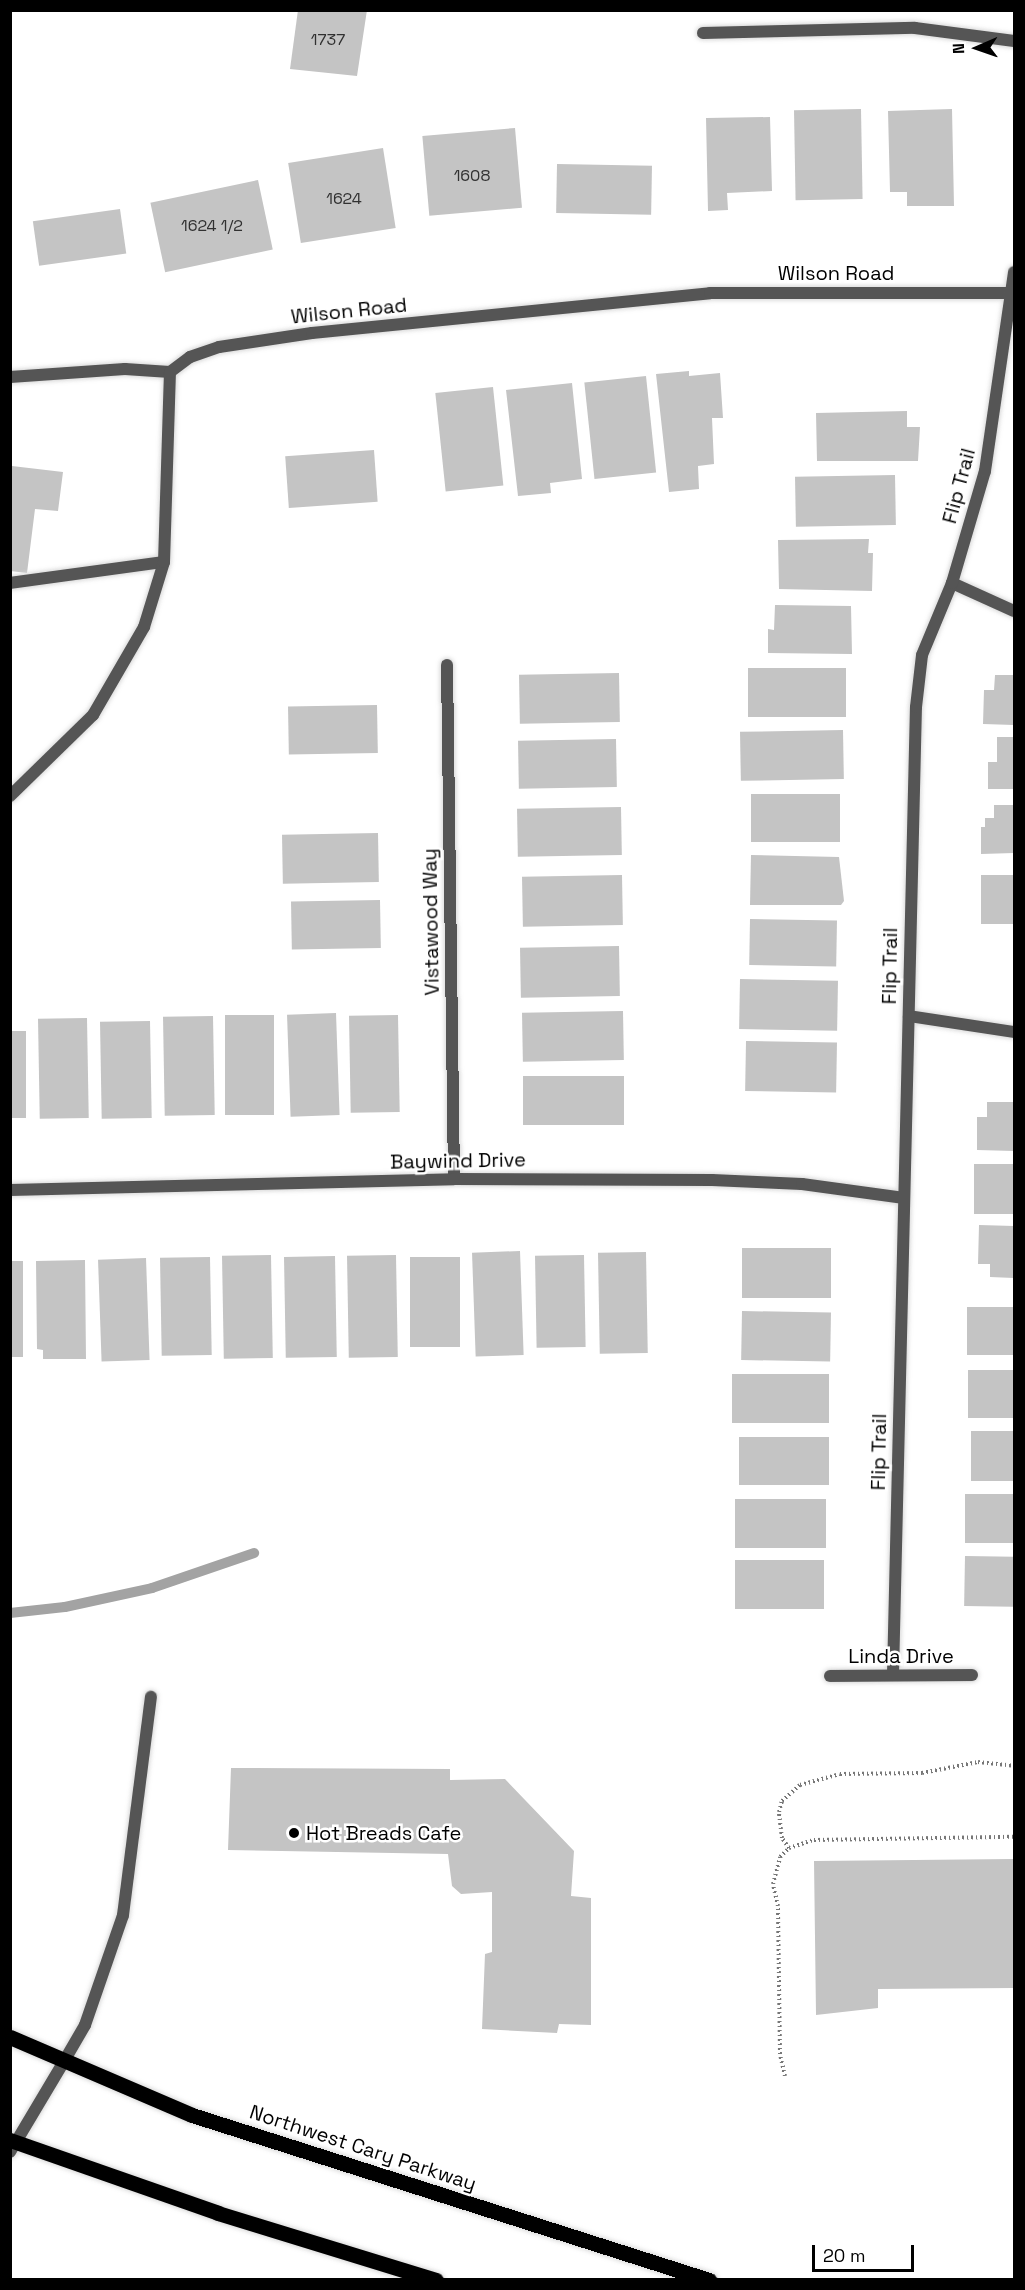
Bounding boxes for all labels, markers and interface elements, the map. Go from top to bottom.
north arrow [947,18,1007,78]
house number: 1737 [311,30,345,50]
text: N [948,43,969,54]
house number: 1608 [454,166,490,186]
house number: 1624 [326,189,362,209]
house number: 1624 1/2 [181,216,243,236]
street label: Wilson Road [778,261,894,285]
street label: Wilson Road [290,293,408,329]
street label: Flip Trail [937,446,981,526]
street label: Vistawood Way [418,848,444,996]
street label: Flip Trail [877,927,903,1005]
street label: Baywind Drive [390,1148,526,1174]
street label: Flip Trail [866,1413,892,1491]
street label: Linda Drive [848,1644,954,1668]
place label: Hot Breads Cafe [306,1821,461,1845]
marker: Hot Breads Cafe [287,1826,301,1840]
street label: Northwest Cary Parkway [247,2100,479,2196]
scale bar [815,2233,917,2271]
text: 20 m [823,2244,866,2267]

